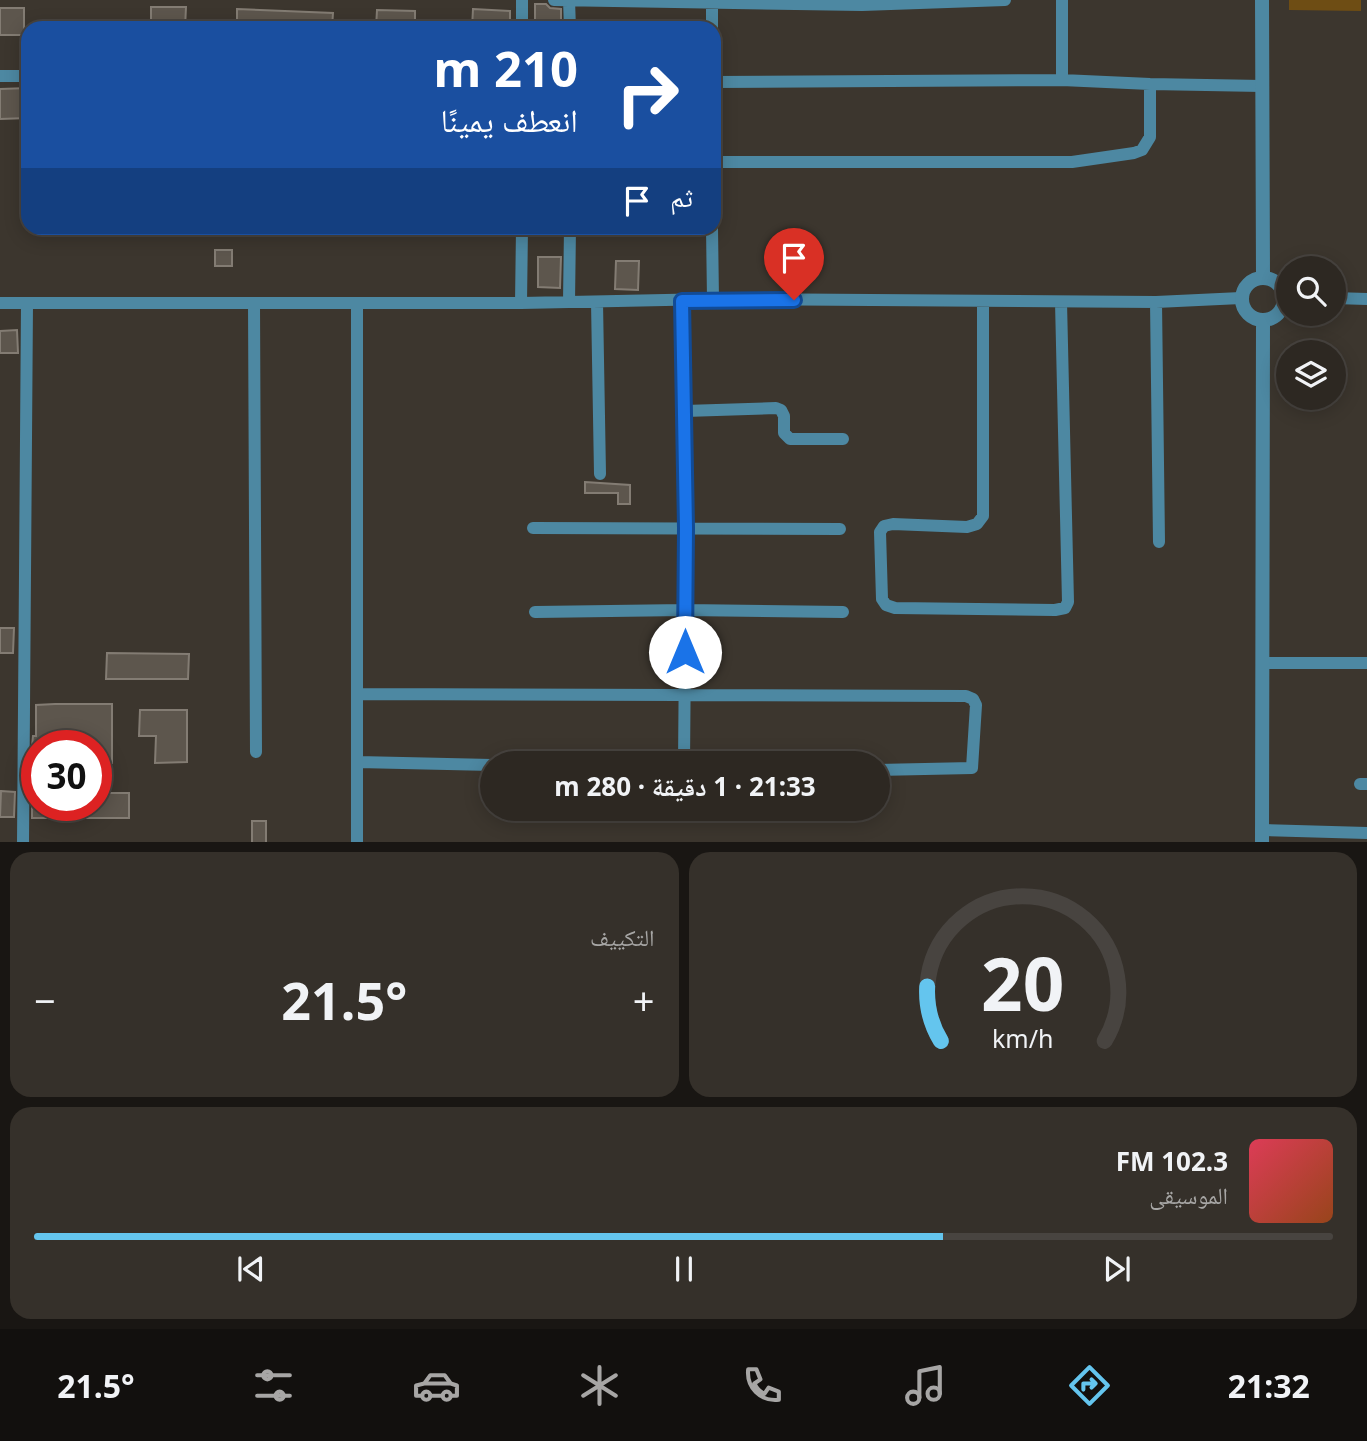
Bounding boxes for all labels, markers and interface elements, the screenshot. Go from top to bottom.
text: 210 m [433,35,578,101]
icon: right [602,49,693,140]
text: انعطف يمينًا [441,98,578,141]
text: ثم [670,179,693,215]
icon: arrive [618,182,656,220]
pin [764,228,824,300]
icon: arrive [775,239,813,277]
map controls [1276,256,1346,410]
button: search [1276,256,1346,326]
button: layers [1276,340,1346,410]
position arrow [648,615,722,689]
speed limit sign: 30 [21,730,112,821]
text: 21:33 · 1 دقيقة · 280 m [554,768,816,804]
text: التكييف [590,921,655,953]
text: 20 [981,933,1064,1032]
text: 21.5° [281,964,407,1035]
text: − [34,974,56,1026]
text: + [633,974,655,1026]
text: km/h [992,1020,1054,1054]
text: 102.3 FM [1116,1143,1228,1179]
text: الموسيقى [1149,1179,1228,1211]
icon: previous [232,1250,270,1288]
icon: pause [665,1250,703,1288]
icon: next [1098,1250,1136,1288]
icon: filters [249,1361,298,1410]
icon: car [412,1361,461,1410]
icon: climate [575,1361,624,1410]
icon: phone [738,1361,787,1410]
icon: music [901,1361,950,1410]
icon: directions [1065,1361,1114,1410]
text: 21.5° [57,1364,135,1407]
text: 21:32 [1228,1364,1310,1407]

